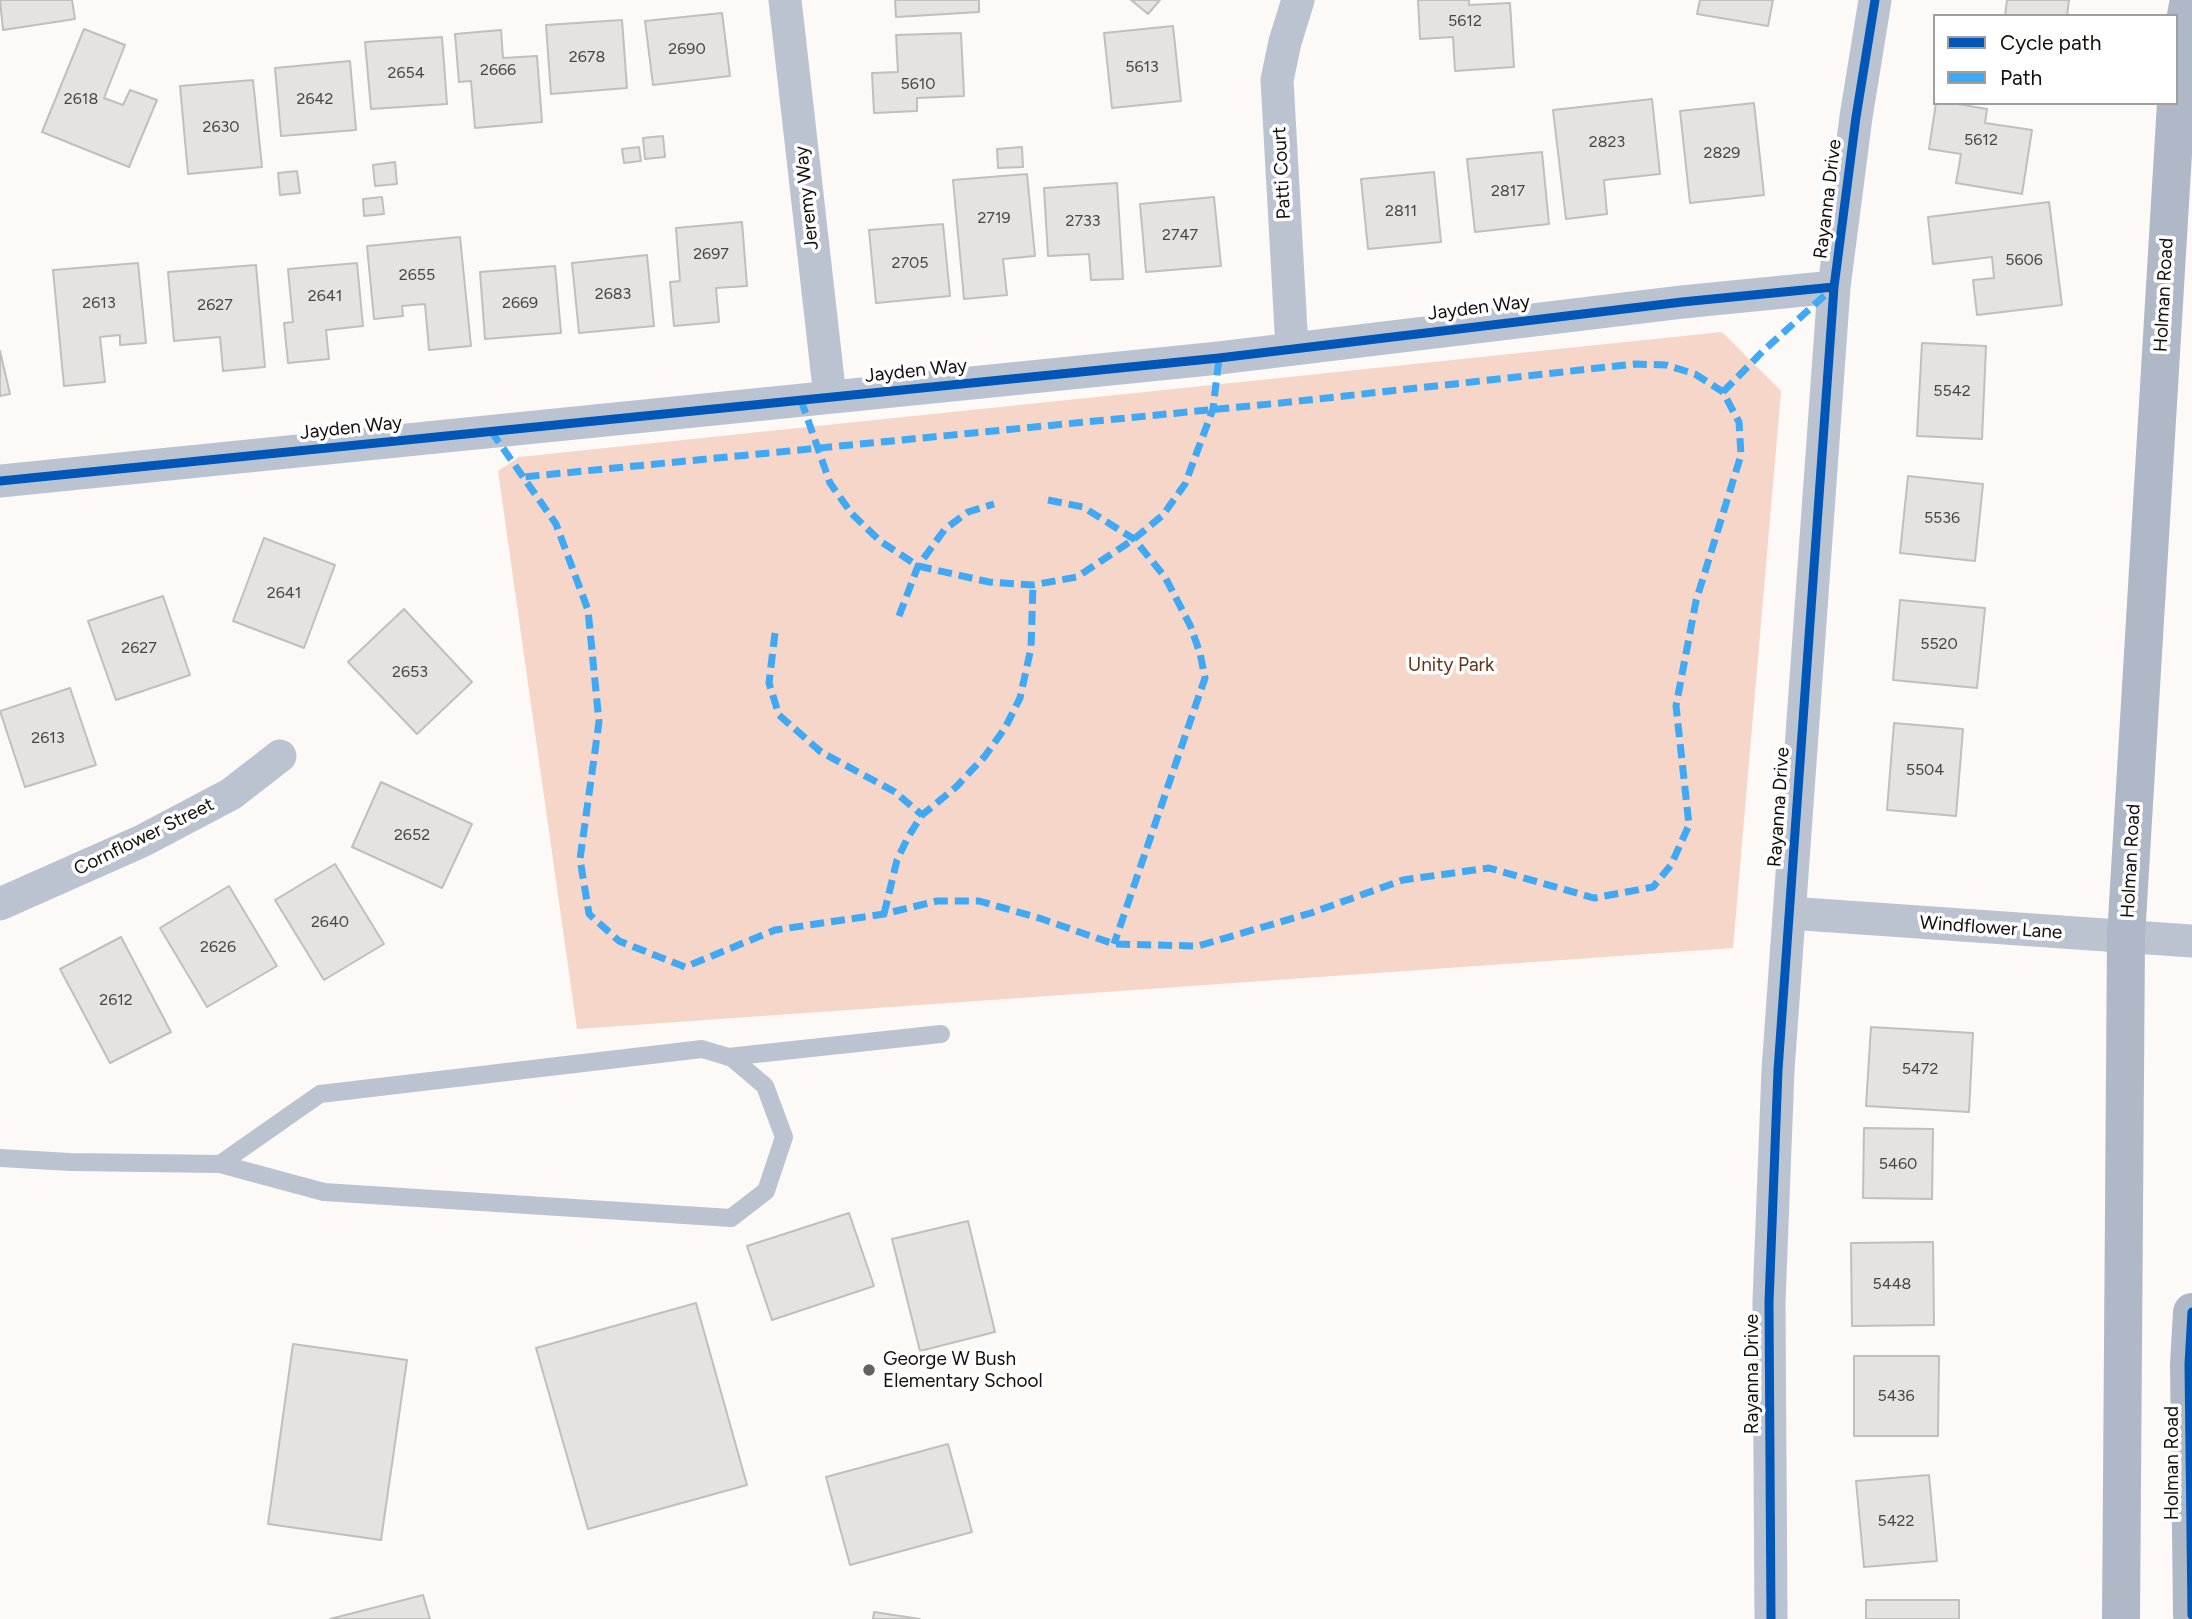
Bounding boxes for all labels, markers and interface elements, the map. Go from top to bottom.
house number: 5612 [1448,11,1482,31]
legend [1933,14,2178,105]
text: Cycle path [2000,30,2101,55]
house number: 2690 [668,39,706,59]
house number: 2678 [569,47,605,67]
house number: 5613 [1125,57,1159,77]
house number: 2666 [480,60,516,80]
house number: 2654 [387,63,425,83]
text: Path [2000,65,2042,90]
house number: 5610 [900,74,936,94]
house number: 2618 [64,89,98,109]
house number: 2642 [297,89,333,109]
house number: 2630 [203,117,239,137]
street label: Patti Court [1268,126,1296,220]
house number: 5612 [1964,130,1998,150]
house number: 2823 [1589,132,1625,152]
street label: Rayanna Drive [1809,138,1847,260]
house number: 2829 [1704,143,1740,163]
street label: Jeremy Way [790,145,824,251]
house number: 2817 [1491,181,1525,201]
house number: 2811 [1385,201,1417,221]
house number: 2719 [977,208,1011,228]
house number: 2733 [1066,211,1100,231]
house number: 2747 [1162,225,1198,245]
street label: Holman Road [2150,237,2178,353]
house number: 2697 [693,244,729,264]
house number: 5606 [2005,250,2043,270]
house number: 2705 [892,253,928,273]
house number: 2655 [399,265,435,285]
house number: 2683 [595,284,631,304]
house number: 2641 [308,286,342,306]
street label: Jayden Way [1427,290,1531,326]
house number: 2613 [82,293,116,313]
house number: 2669 [502,293,538,313]
house number: 2627 [197,295,233,315]
street label: Jayden Way [864,354,968,388]
house number: 5542 [1933,381,1971,401]
street label: Jayden Way [299,411,403,445]
house number: 5536 [1924,508,1960,528]
house number: 2641 [267,583,301,603]
house number: 5520 [1920,634,1958,654]
house number: 2627 [121,638,157,658]
park label: Unity Park [1408,654,1494,676]
house number: 2653 [392,662,428,682]
house number: 2613 [31,728,65,748]
street label: Rayanna Drive [1763,746,1795,868]
house number: 5504 [1906,760,1944,780]
street label: Cornflower Street [70,793,218,881]
street label: Holman Road [2117,803,2145,919]
house number: 2652 [394,825,430,845]
house number: 2640 [311,912,349,932]
street label: Windflower Lane [1919,912,2063,944]
house number: 2626 [200,937,236,957]
house number: 2612 [99,990,133,1010]
house number: 5472 [1902,1059,1938,1079]
house number: 5460 [1879,1154,1917,1174]
house number: 5448 [1873,1274,1911,1294]
street label: Rayanna Drive [1741,1314,1763,1434]
place label: George W Bush Elementary School [883,1348,1043,1392]
marker: George W Bush Elementary School [861,1362,877,1378]
house number: 5436 [1878,1386,1914,1406]
street label: Holman Road [2161,1406,2183,1520]
house number: 5422 [1877,1511,1915,1531]

